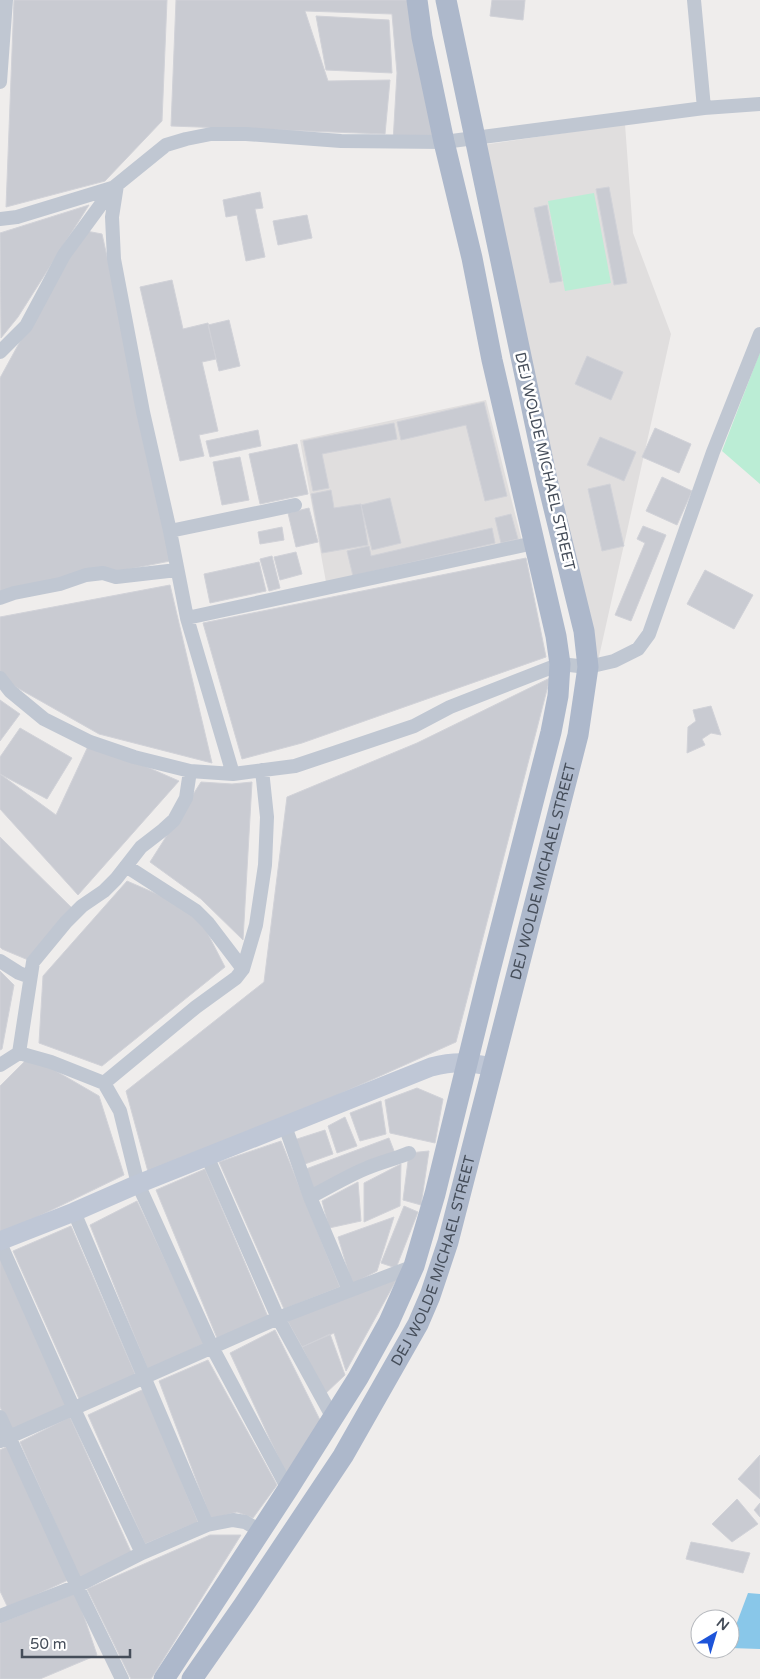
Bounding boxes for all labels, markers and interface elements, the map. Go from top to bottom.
street label: DEJ WOLDE MICHAEL STREET [511,350,579,572]
street label: DEJ WOLDE MICHAEL STREET [507,761,579,982]
street label: DEJ WOLDE MICHAEL STREET [387,1153,479,1369]
north arrow [690,1609,740,1659]
text: N [713,1614,732,1634]
scale bar [22,1626,130,1658]
text: 50 m [30,1635,67,1653]

